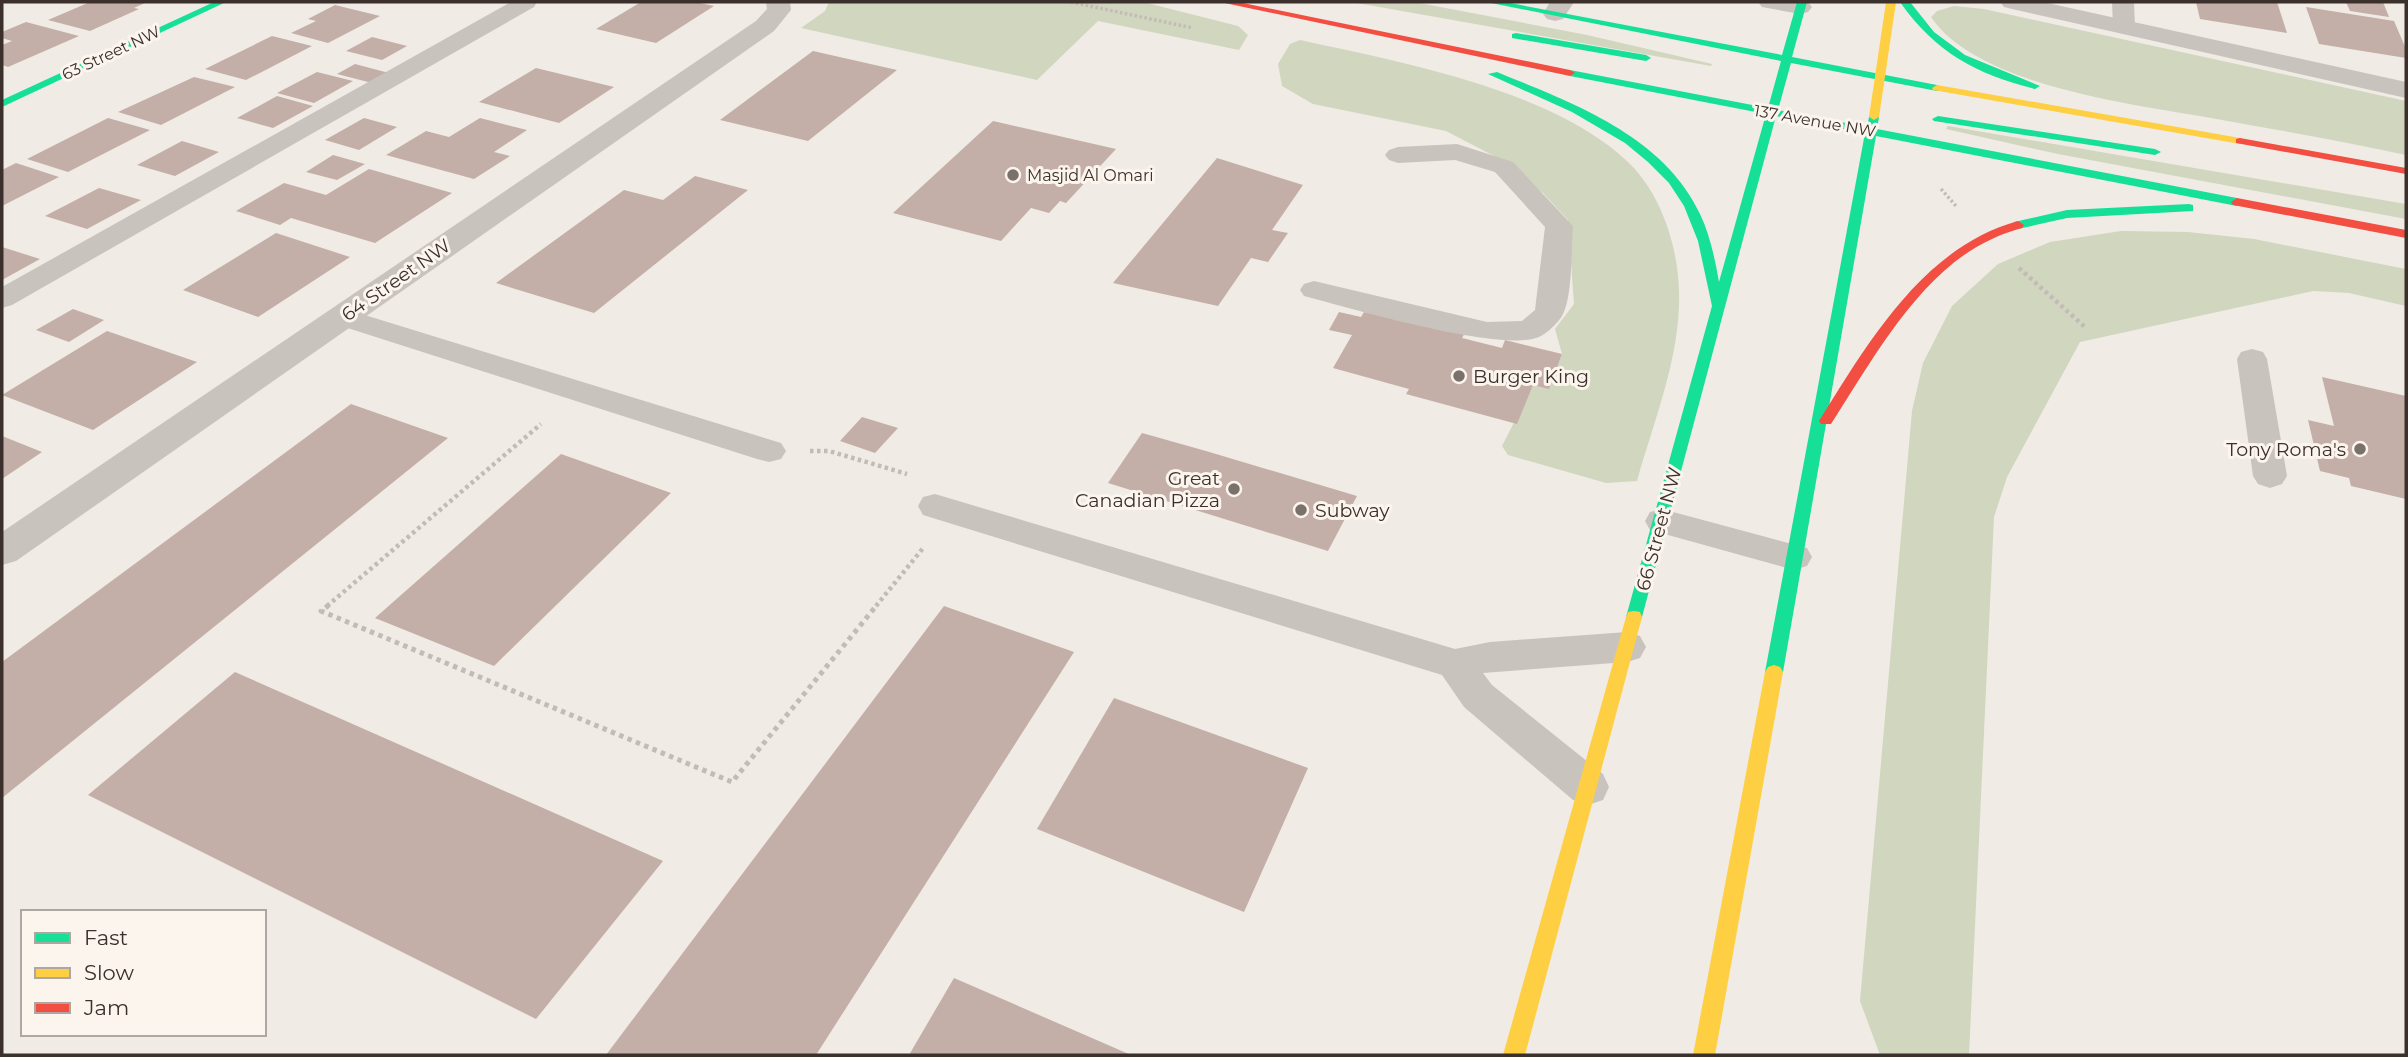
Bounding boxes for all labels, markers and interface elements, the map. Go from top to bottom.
street label: 63 Street NW [59,22,163,84]
street label: 137 Avenue NW [1753,101,1878,141]
place label: Masjid Al Omari [1027,166,1154,185]
marker: Masjid Al Omari [1005,167,1021,183]
street label: 64 Street NW [337,234,455,326]
place label: Burger King [1473,365,1589,388]
marker: Burger King [1451,368,1467,384]
place label: Tony Roma's [2226,438,2346,461]
marker: Tony Roma's [2352,441,2368,457]
street label: 66 Street NW [1631,465,1687,593]
place label: Great Canadian Pizza [1075,467,1220,512]
marker: Great Canadian Pizza [1226,481,1242,497]
place label: Subway [1315,499,1390,522]
marker: Subway [1293,502,1309,518]
legend [21,910,266,1036]
text: Fast [84,925,128,950]
text: Slow [84,960,134,985]
text: Jam [83,995,129,1020]

